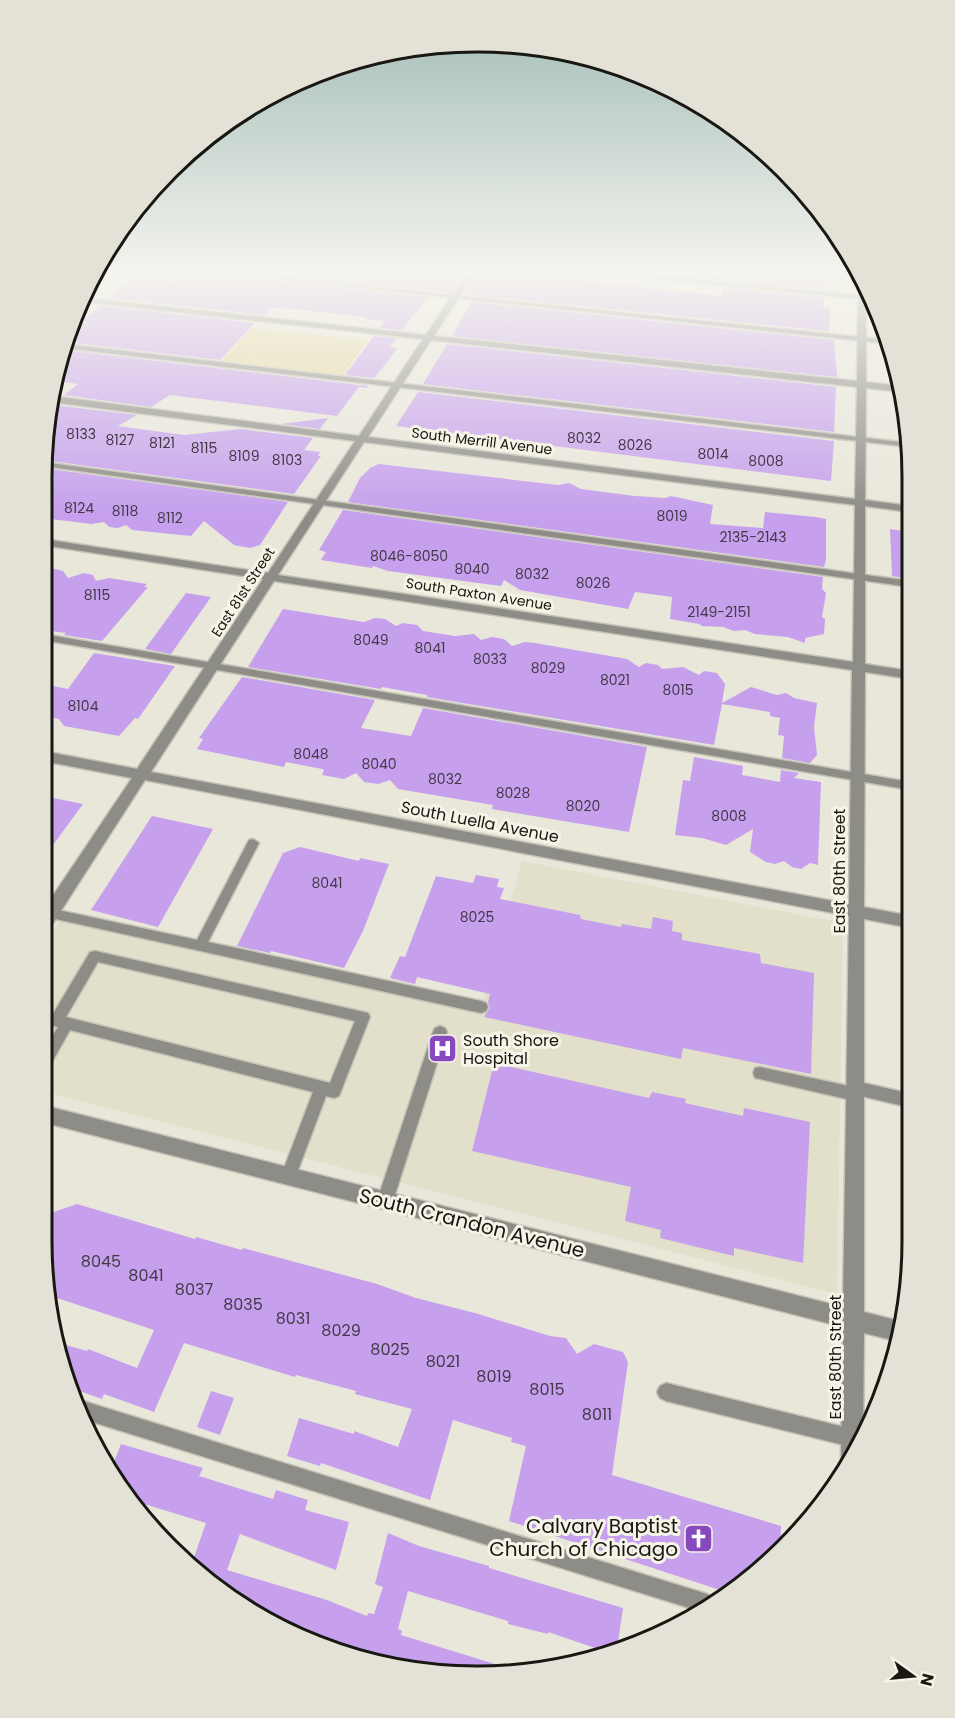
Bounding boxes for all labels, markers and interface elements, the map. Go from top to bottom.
street label: South Merrill Avenue [410,422,554,460]
house number: 8133 [66,424,96,444]
house number: 8032 [567,428,601,448]
house number: 8127 [105,430,135,450]
house number: 8121 [149,433,175,453]
house number: 8026 [618,435,652,455]
house number: 8115 [191,438,217,458]
house number: 8014 [698,444,729,464]
house number: 8109 [229,446,259,466]
house number: 8103 [272,450,302,470]
house number: 8008 [748,451,784,471]
house number: 8124 [64,498,94,518]
house number: 8118 [112,501,138,521]
house number: 8019 [657,506,687,526]
house number: 8112 [157,508,183,528]
house number: 2135-2143 [720,527,786,547]
street label: East 81st Street [206,543,280,641]
house number: 8046-8050 [370,546,448,566]
house number: 8040 [454,559,490,579]
house number: 8032 [515,564,549,584]
street label: South Paxton Avenue [405,573,554,615]
house number: 8026 [576,573,610,593]
house number: 8115 [84,585,110,605]
house number: 2149-2151 [687,602,751,622]
house number: 8049 [353,630,389,650]
house number: 8041 [415,638,445,658]
house number: 8033 [473,649,507,669]
house number: 8029 [531,658,565,678]
house number: 8021 [600,670,630,690]
house number: 8015 [663,680,693,700]
house number: 8104 [68,696,99,716]
house number: 8048 [293,744,329,764]
house number: 8040 [361,754,397,774]
house number: 8032 [428,769,462,789]
house number: 8028 [496,783,530,803]
street label: South Luella Avenue [399,795,561,849]
house number: 8020 [566,796,600,816]
house number: 8008 [711,806,747,826]
street label: East 80th Street [828,808,851,933]
house number: 8041 [312,873,342,893]
house number: 8025 [460,907,494,927]
place label: South Shore Hospital [463,1029,559,1070]
hospital icon: South Shore Hospital [426,1033,458,1065]
street label: South Crandon Avenue [356,1181,588,1265]
house number: 8045 [81,1250,121,1273]
house number: 8041 [128,1264,164,1287]
house number: 8037 [175,1278,213,1301]
house number: 8035 [223,1293,263,1316]
street label: East 80th Street [824,1294,847,1419]
house number: 8031 [276,1307,310,1330]
house number: 8029 [321,1319,361,1342]
house number: 8025 [370,1338,410,1361]
house number: 8021 [426,1350,460,1373]
house number: 8019 [476,1365,512,1388]
house number: 8015 [529,1378,565,1401]
house number: 8011 [582,1403,612,1426]
place label: Calvary Baptist Church of Chicago [489,1512,678,1563]
church icon: Calvary Baptist Church of Chicago [683,1522,715,1554]
north arrow [883,1646,943,1706]
text: N [914,1671,940,1689]

